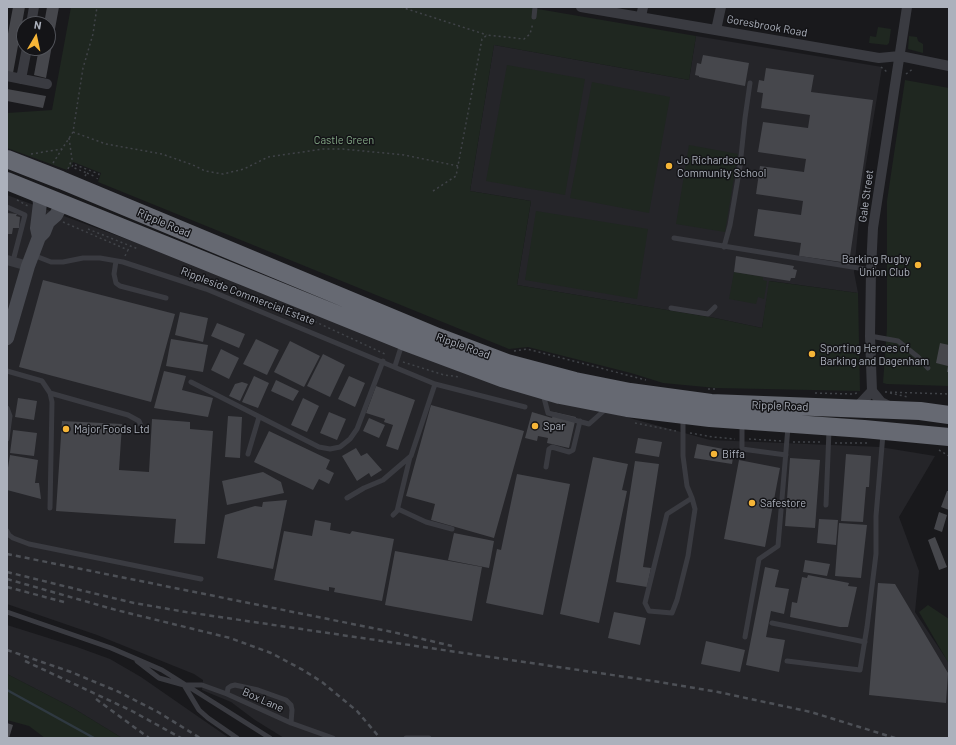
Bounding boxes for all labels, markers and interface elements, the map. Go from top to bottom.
street label: Goresbrook Road [726,12,808,40]
north arrow [16,16,56,56]
text: N [33,18,42,32]
park label: Castle Green [314,133,374,147]
place label: Jo Richardson Community School [677,153,766,179]
marker: Jo Richardson Community School [664,161,674,171]
street label: Gale Street [856,169,876,223]
street label: Ripple Road [135,206,193,240]
place label: Barking Rugby Union Club [842,252,910,278]
marker: Barking Rugby Union Club [913,260,923,270]
street label: Rippleside Commercial Estate [179,264,317,328]
street label: Ripple Road [434,330,492,362]
place label: Sporting Heroes of Barking and Dagenham [820,341,929,367]
marker: Sporting Heroes of Barking and Dagenham [807,349,817,359]
street label: Ripple Road [751,398,809,414]
place label: Spar [543,419,565,433]
marker: Spar [530,421,540,431]
place label: Major Foods Ltd [74,422,150,436]
marker: Major Foods Ltd [61,424,71,434]
place label: Biffa [722,447,745,461]
marker: Biffa [709,449,719,459]
place label: Safestore [760,496,806,510]
marker: Safestore [747,498,757,508]
street label: Box Lane [240,685,286,715]

